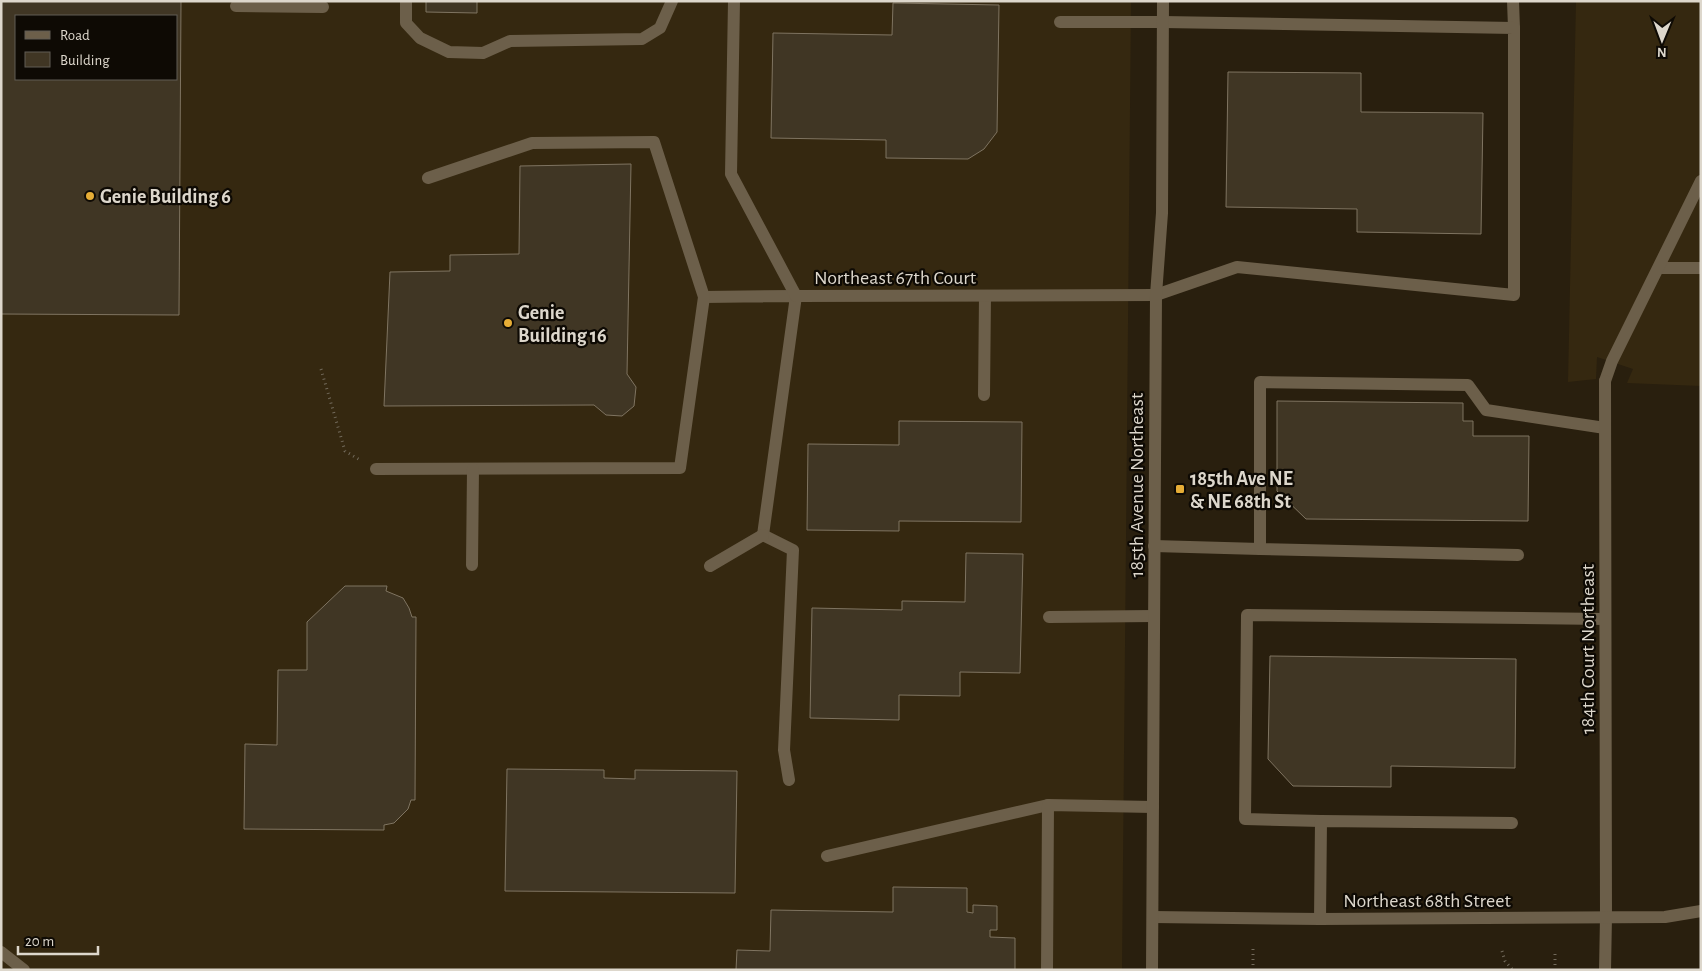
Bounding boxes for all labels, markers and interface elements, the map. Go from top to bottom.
legend [15,15,178,80]
north arrow [1637,15,1687,65]
text: Road [60,28,90,43]
text: N [1657,45,1667,59]
text: Building [60,53,110,68]
place label: Genie Building 6 [100,187,231,207]
marker: Genie Building 6 [84,190,96,202]
street label: Northeast 67th Court [814,268,977,288]
place label: Genie Building 16 [518,303,607,346]
marker: Genie Building 16 [502,317,514,329]
street label: 185th Avenue Northeast [1127,392,1147,577]
place label: 185th Ave NE & NE 68th St [1190,469,1293,512]
marker: 185th Ave NE & NE 68th St [1174,483,1186,495]
street label: 184th Court Northeast [1578,563,1598,734]
street label: Northeast 68th Street [1343,891,1511,911]
scale bar [18,924,98,956]
text: 20 m [25,934,54,949]

